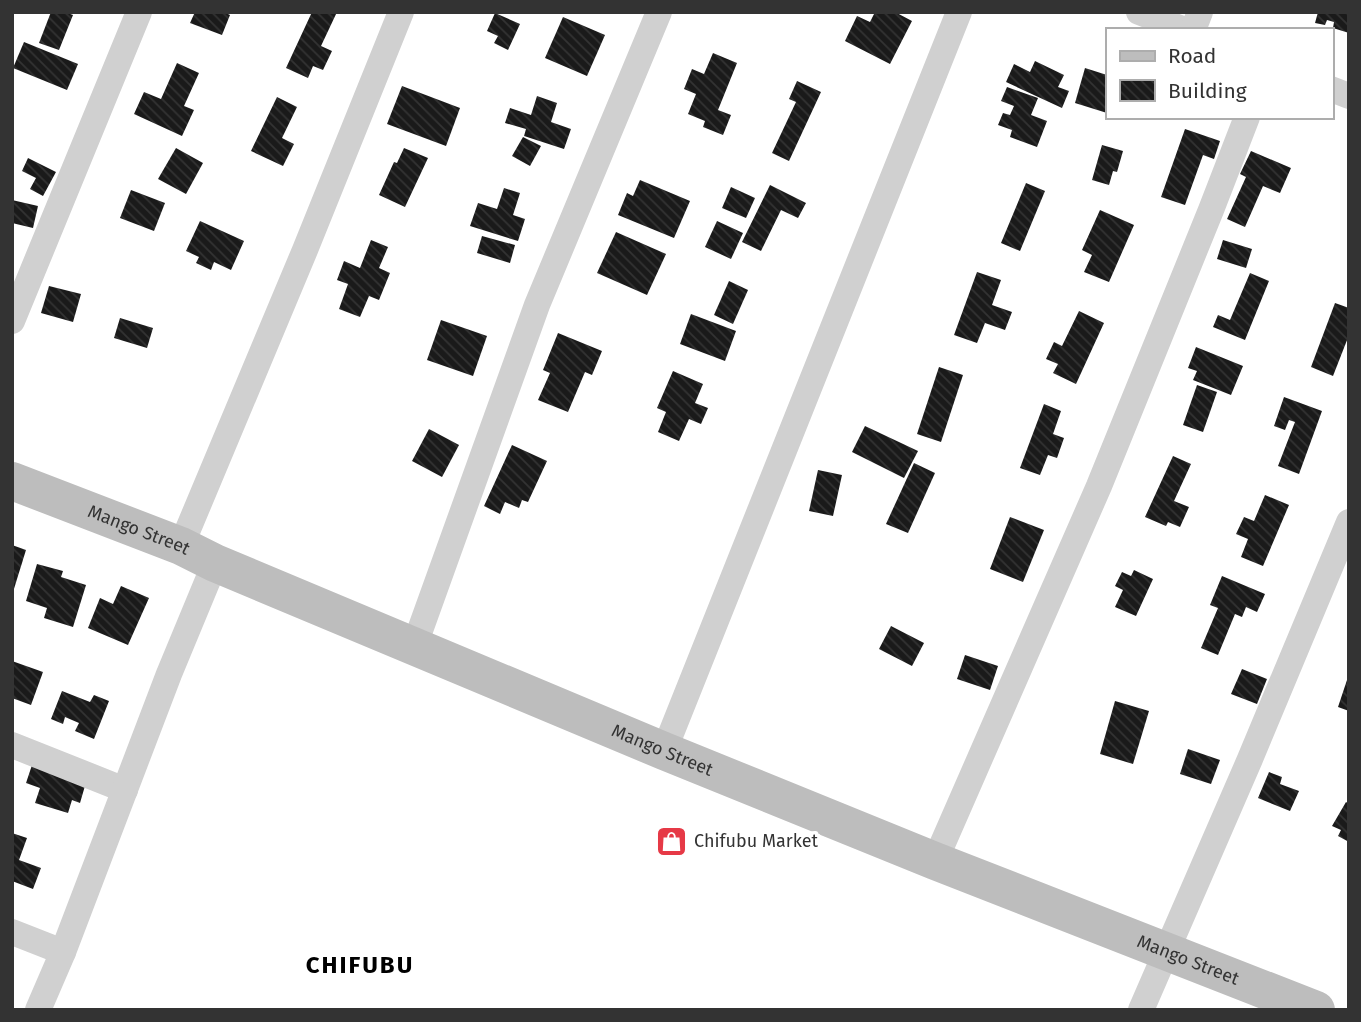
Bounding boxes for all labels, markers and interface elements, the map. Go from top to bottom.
legend [1106,28,1333,119]
text: Road [1168,43,1216,69]
text: Building [1168,78,1247,104]
street label: Mango Street [85,500,194,560]
street label: Mango Street [608,719,717,781]
shop icon: Chifubu Market [654,824,688,858]
place label: Chifubu Market [694,830,819,852]
street label: Mango Street [1134,930,1243,990]
district label: CHIFUBU [306,951,414,979]

